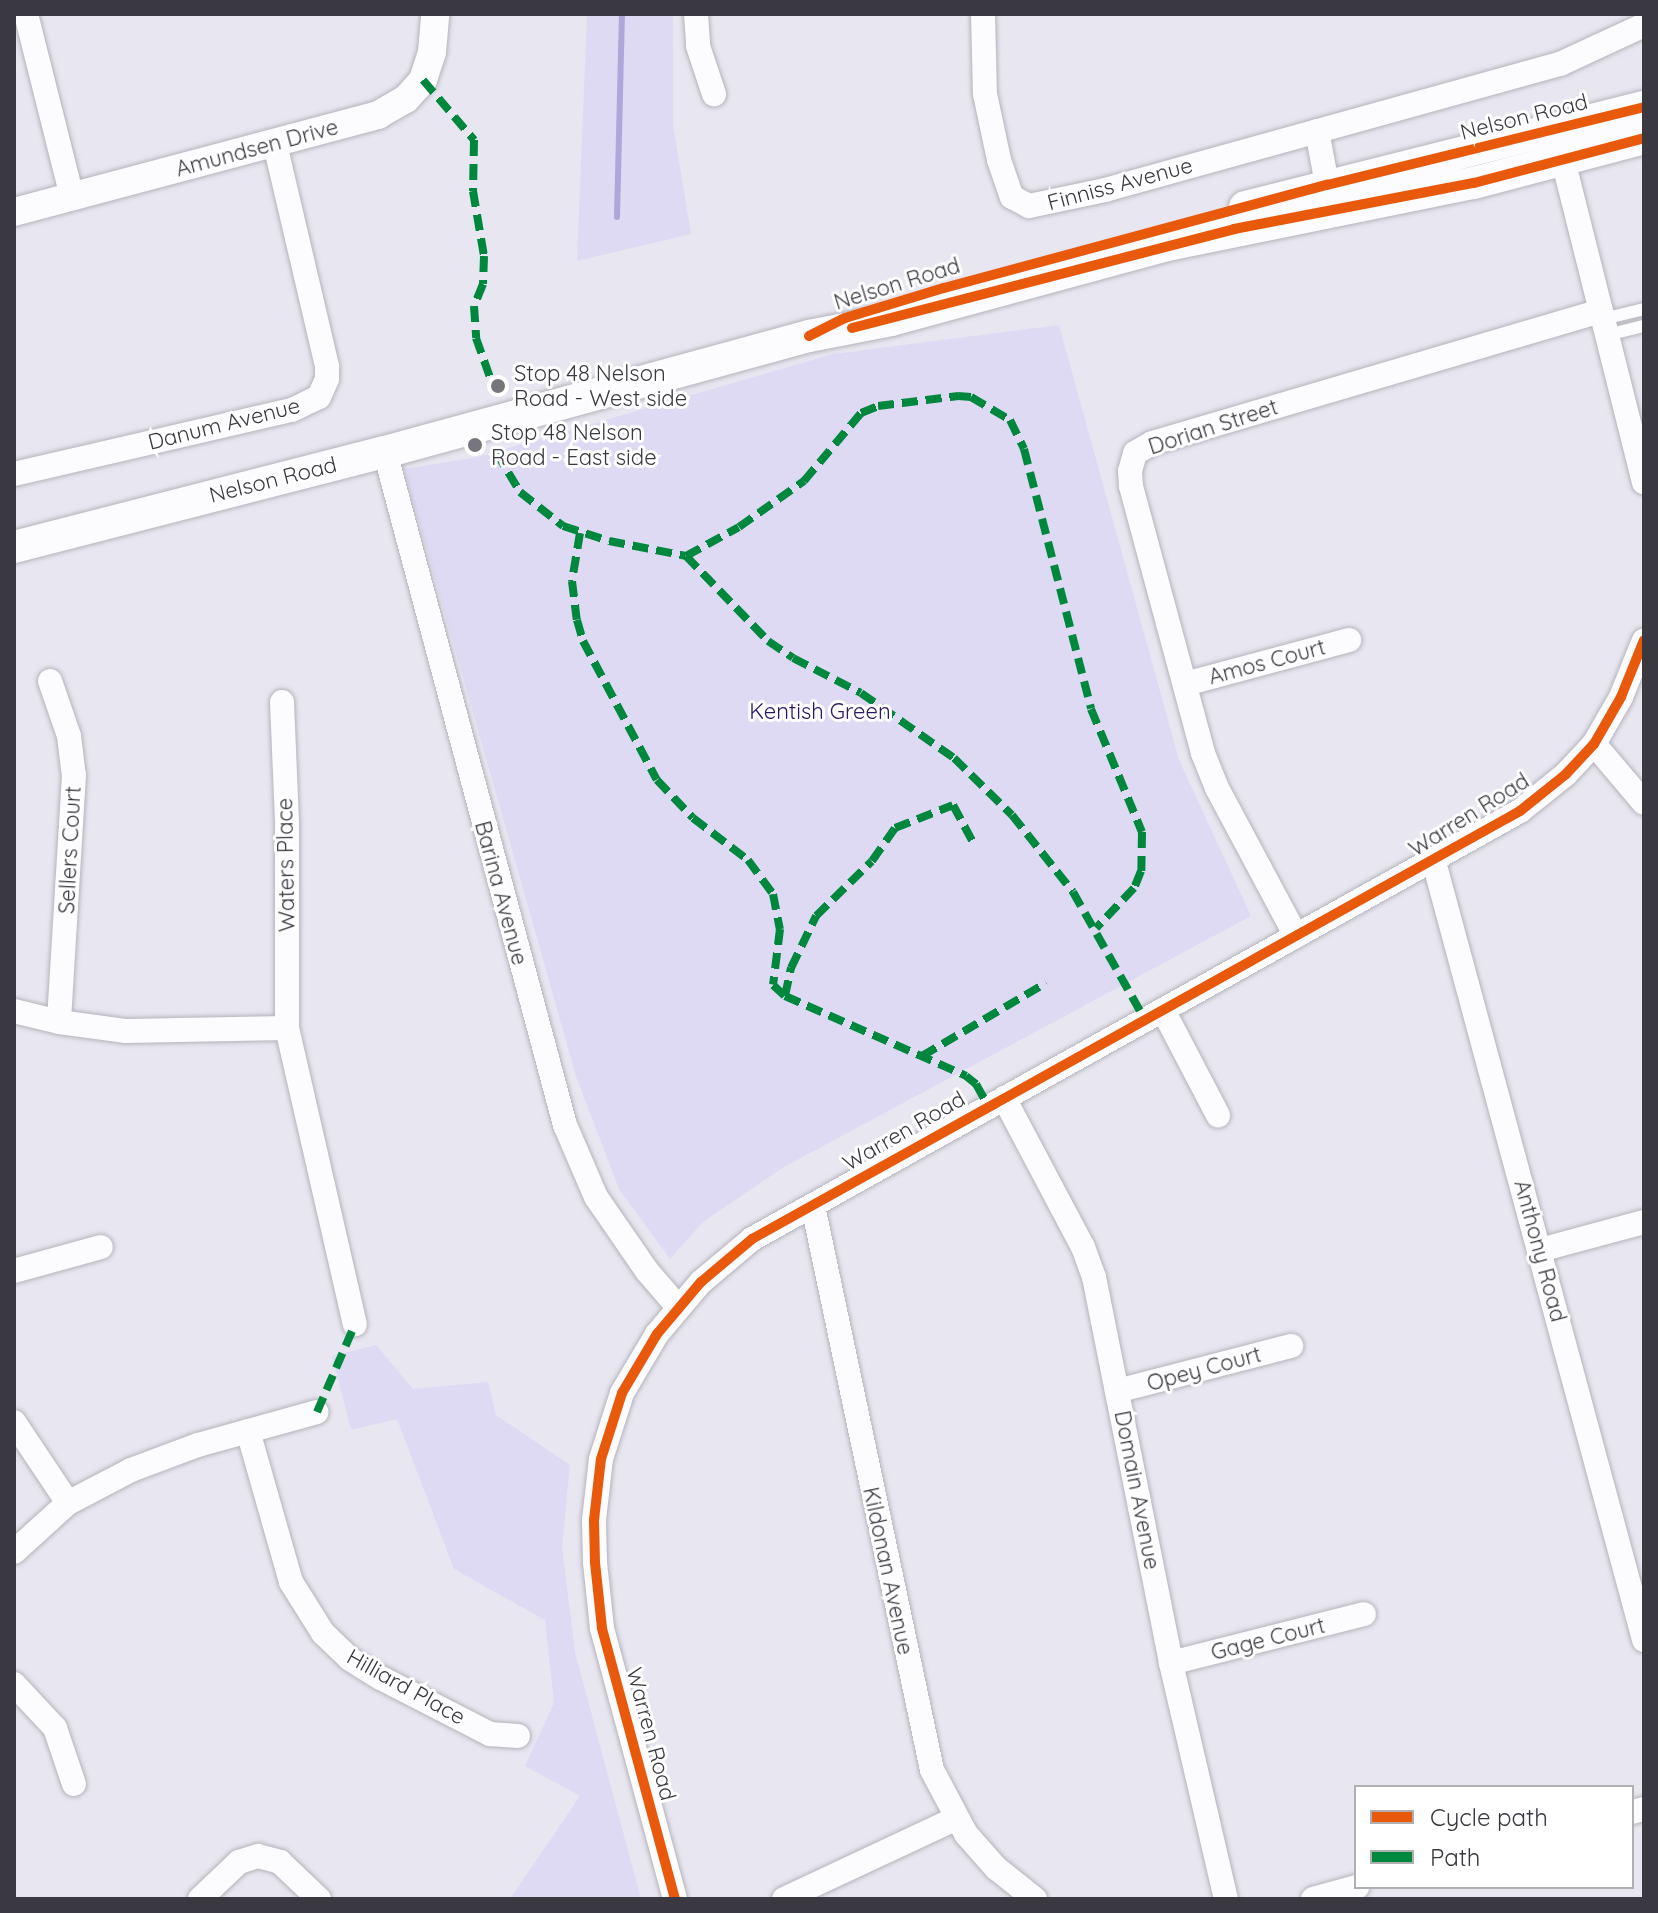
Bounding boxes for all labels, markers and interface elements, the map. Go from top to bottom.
street label: Nelson Road [1458,88,1590,146]
street label: Amundsen Drive [173,114,341,182]
street label: Finniss Avenue [1045,152,1195,216]
street label: Nelson Road [831,252,963,316]
place label: Stop 48 Nelson Road - West side [514,360,687,412]
marker: Stop 48 Nelson Road - West side [489,377,507,395]
street label: Danum Avenue [145,392,303,456]
street label: Dorian Street [1145,394,1281,460]
place label: Stop 48 Nelson Road - East side [491,419,657,470]
marker: Stop 48 Nelson Road - East side [466,436,484,454]
street label: Nelson Road [207,451,339,509]
street label: Amos Court [1206,634,1328,690]
park label: Kentish Green [749,699,891,725]
street label: Warren Road [1404,768,1534,862]
street label: Sellers Court [53,785,87,915]
street label: Waters Place [272,798,300,932]
street label: Barina Avenue [469,818,533,968]
street label: Warren Road [838,1085,970,1177]
street label: Anthony Road [1508,1177,1572,1325]
street label: Opey Court [1144,1341,1264,1397]
street label: Domain Avenue [1109,1408,1165,1572]
street label: Kildonan Avenue [857,1485,919,1657]
street label: Gage Court [1208,1612,1328,1666]
street label: Hilliard Place [342,1644,470,1730]
street label: Warren Road [621,1665,681,1803]
legend [1354,1785,1634,1889]
text: Cycle path [1430,1802,1548,1832]
text: Path [1430,1842,1481,1872]

